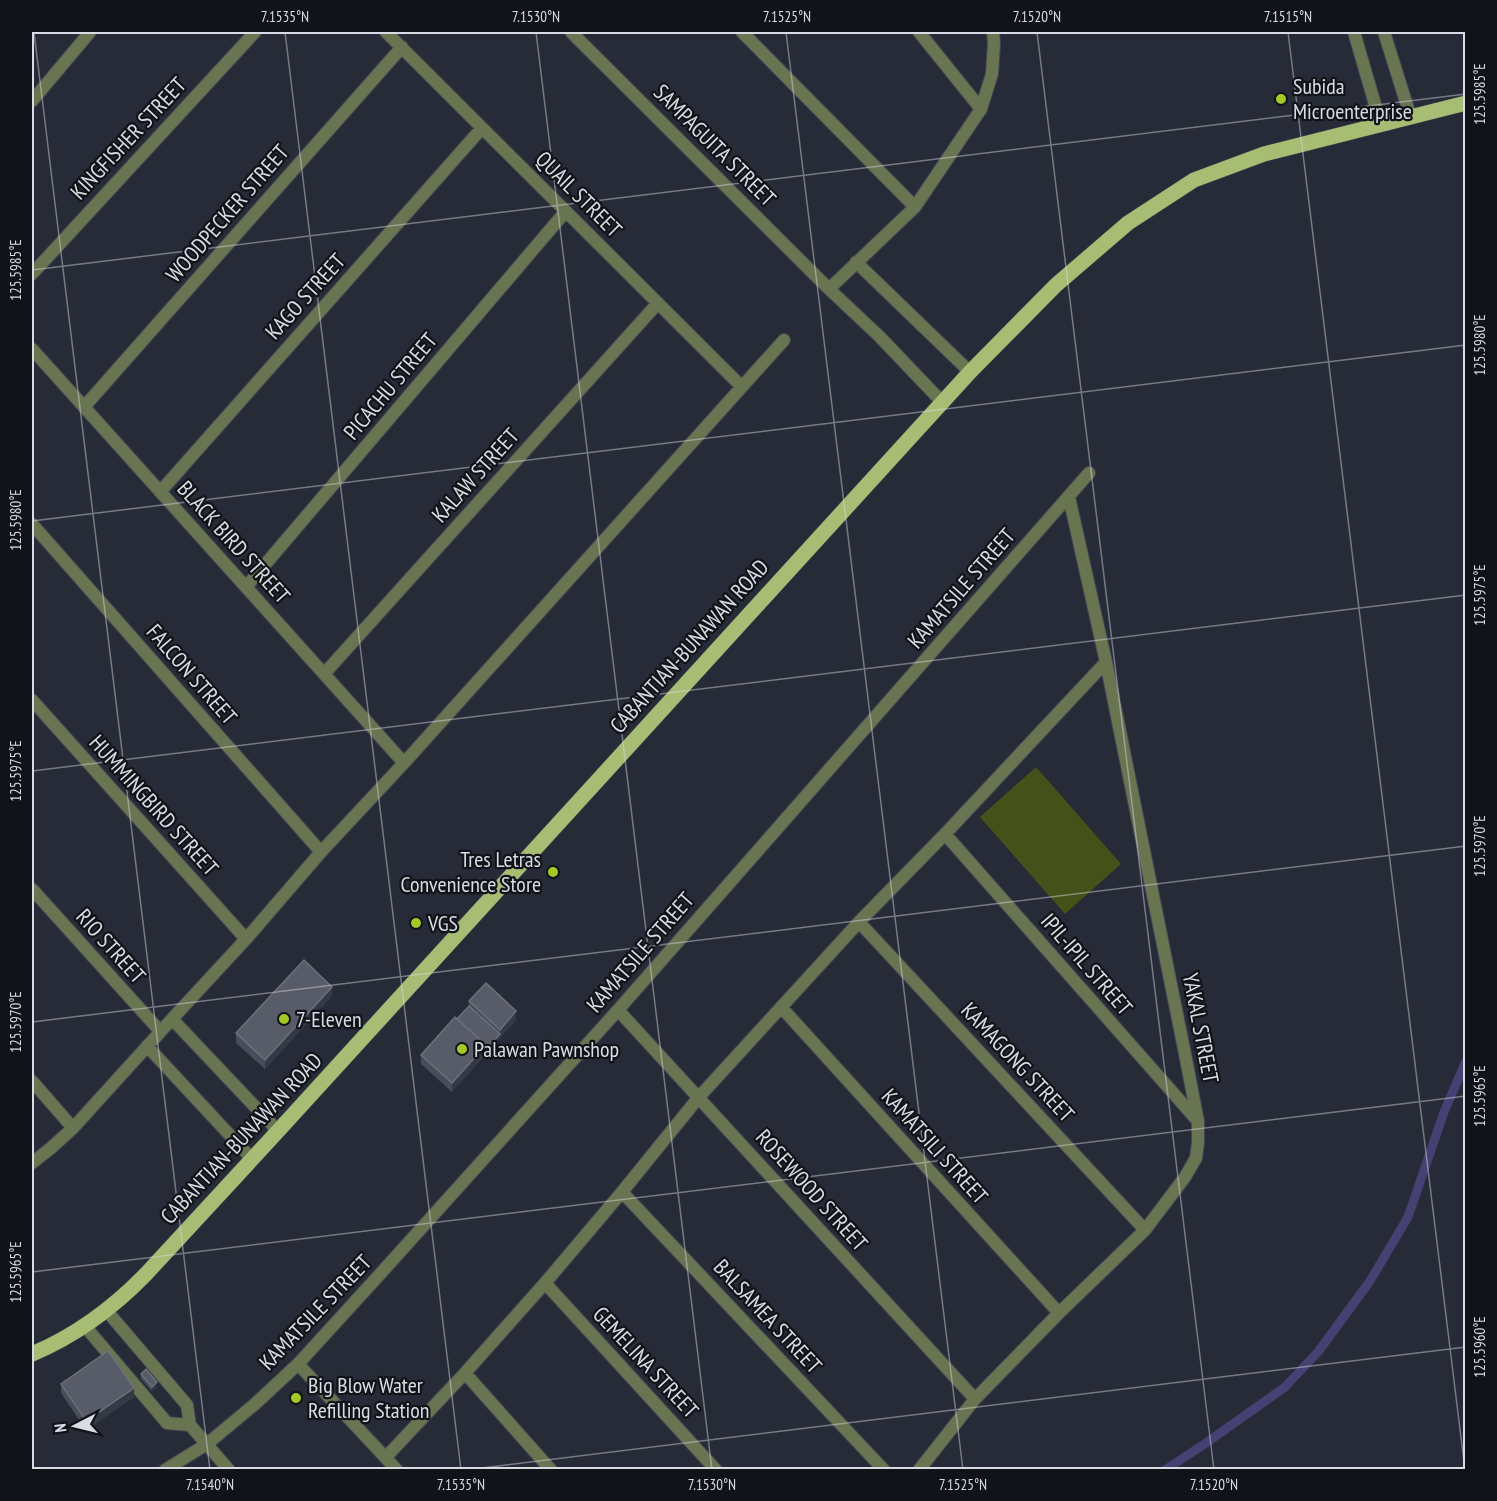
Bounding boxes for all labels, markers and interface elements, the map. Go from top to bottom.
text: 7.1535°N [261,7,309,26]
text: 7.1530°N [512,7,560,26]
text: 7.1525°N [763,7,811,26]
text: 7.1520°N [1013,7,1061,26]
text: 7.1515°N [1264,7,1312,26]
text: 125.5985°E [1470,63,1489,125]
street label: KINGFISHER STREET [64,71,192,205]
place label: Subida Microenterprise [1293,72,1412,125]
street label: SAMPAGUITA STREET [648,78,782,212]
marker: Subida Microenterprise [1274,92,1288,106]
street label: WOODPECKER STREET [159,138,295,288]
street label: QUAIL STREET [530,145,628,243]
text: 125.5985°E [6,239,25,301]
street label: KAGO STREET [259,247,351,345]
text: 125.5980°E [1470,314,1489,376]
street label: PICACHU STREET [337,327,443,445]
street label: KALAW STREET [425,422,525,528]
street label: BLACK BIRD STREET [172,475,297,609]
text: 125.5980°E [6,489,25,551]
street label: KAMATSILE STREET [901,522,1021,654]
street label: CABANTIAN-BUNAWAN ROAD [604,553,774,739]
text: 125.5975°E [1470,564,1489,626]
street label: FALCON STREET [141,618,243,730]
street label: HUMMINGBIRD STREET [83,729,225,881]
text: 125.5975°E [6,740,25,802]
text: 125.5970°E [1470,815,1489,877]
place label: Tres Letras Convenience Store [400,845,541,898]
marker: Tres Letras Convenience Store [546,865,560,879]
street label: KAMATSILE STREET [580,886,700,1018]
street label: RIO STREET [70,903,152,989]
street label: IPIL-IPIL STREET [1035,907,1139,1021]
place label: VGS [427,909,458,937]
marker: VGS [409,916,423,930]
street label: YAKAL STREET [1177,971,1225,1086]
text: 125.5970°E [6,991,25,1053]
street label: KAMAGONG STREET [955,996,1081,1128]
place label: 7-Eleven [296,1005,362,1033]
marker: 7-Eleven [277,1012,291,1026]
place label: Palawan Pawnshop [474,1035,619,1063]
marker: Palawan Pawnshop [455,1042,469,1056]
street label: CABANTIAN-BUNAWAN ROAD [154,1046,328,1230]
text: 125.5965°E [1470,1065,1489,1127]
street label: KAMATSILI STREET [876,1082,994,1210]
street label: ROSEWOOD STREET [750,1123,874,1257]
text: 125.5965°E [6,1241,25,1303]
street label: KAMATSILE STREET [253,1248,377,1376]
street label: BALSAMEA STREET [708,1253,828,1379]
street label: GEMELINA STREET [587,1300,705,1424]
text: 125.5960°E [1470,1316,1489,1378]
place label: Big Blow Water Refilling Station [308,1371,430,1424]
marker: Big Blow Water Refilling Station [289,1391,303,1405]
north arrow [45,1396,105,1456]
text: N [50,1422,71,1433]
text: 7.1540°N [186,1475,234,1494]
text: 7.1535°N [437,1475,485,1494]
text: 7.1530°N [688,1475,736,1494]
text: 7.1525°N [939,1475,987,1494]
text: 7.1520°N [1190,1475,1238,1494]

